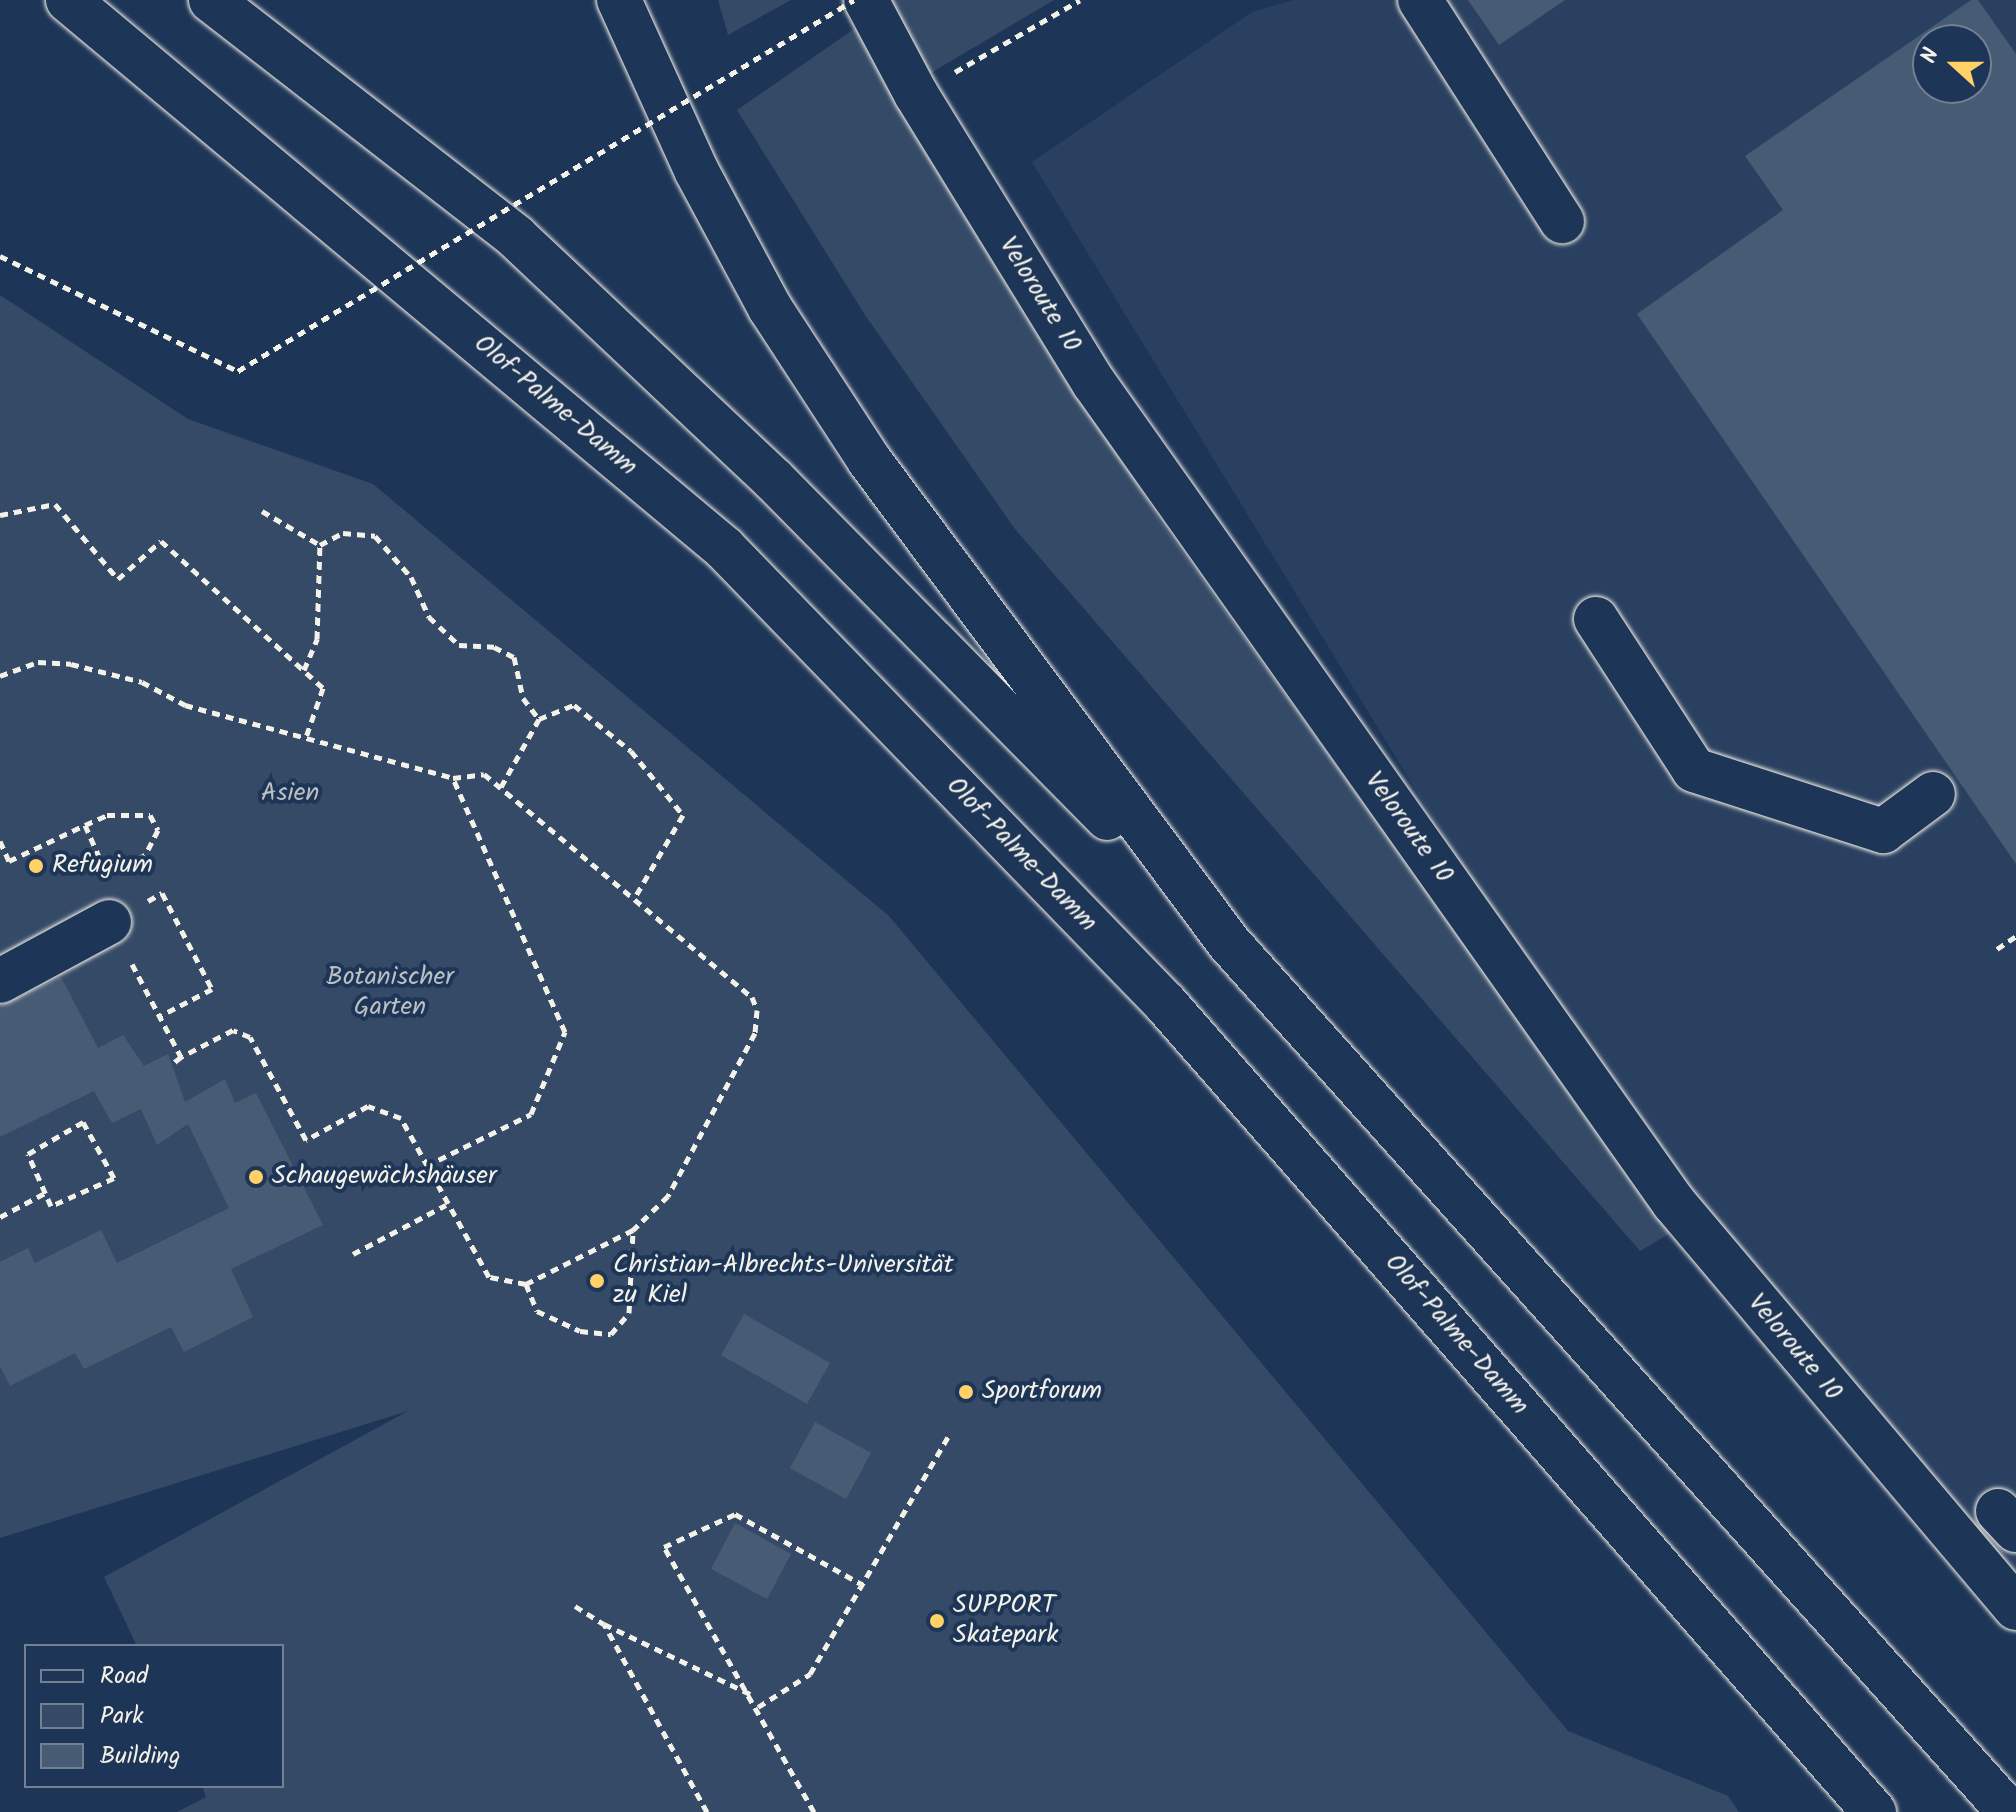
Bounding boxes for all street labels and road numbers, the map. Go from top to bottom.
street label: Veloroute 10 [991,232,1087,358]
street label: Olof-Palme-Damm [467,329,643,483]
street label: Veloroute 10 [1357,766,1459,890]
street label: Olof-Palme-Damm [939,771,1103,939]
street label: Olof-Palme-Damm [1378,1248,1534,1422]
street label: Veloroute 10 [1740,1288,1848,1408]

